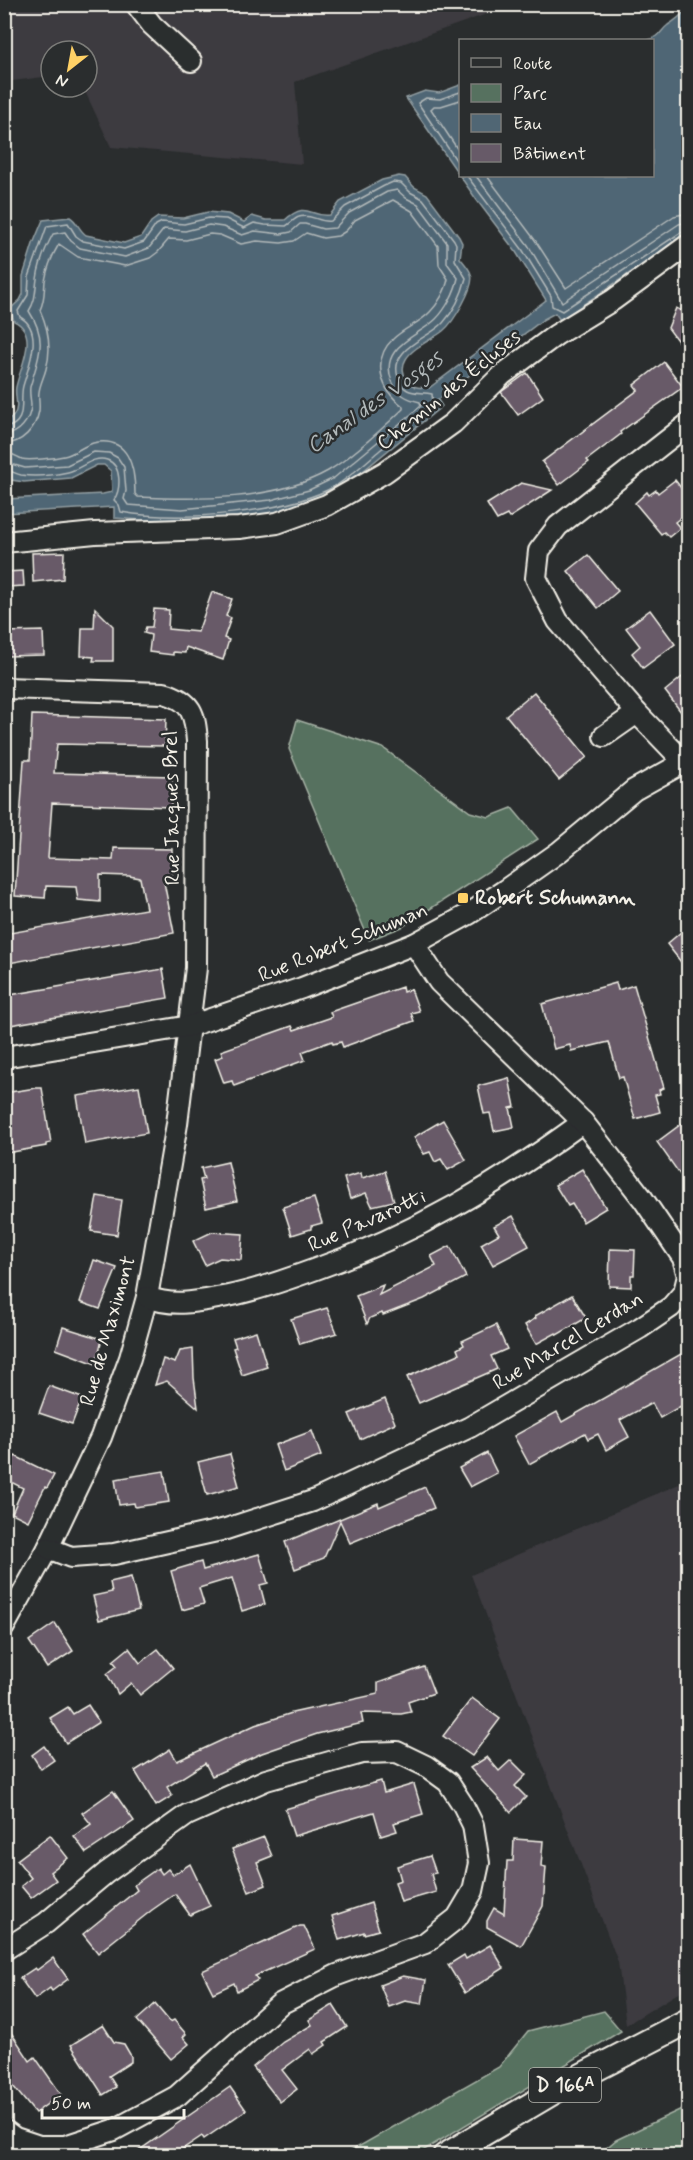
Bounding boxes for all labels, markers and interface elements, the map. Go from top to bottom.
north arrow [39,39,99,99]
legend [459,39,654,177]
text: Route [513,52,552,76]
text: N [52,69,72,92]
text: Parc [513,82,547,106]
text: Eau [513,112,542,136]
text: Bâtiment [513,142,586,166]
street label: Chemin des Écluses [371,323,527,457]
water label: Canal des Vosges [302,344,452,463]
street label: Rue Jacques Brel [157,730,187,886]
place label: Robert Schumann [475,884,636,912]
marker: Robert Schumann [456,891,470,905]
street label: Rue Robert Schuman [254,896,432,990]
street label: Rue Pavarotti [304,1182,431,1259]
street label: Rue de Maximont [73,1252,143,1409]
street label: Rue Marcel Cerdan [487,1285,649,1397]
road number: D 166ᴬ [529,2068,601,2102]
scale bar [42,2082,184,2120]
text: 50 m [51,2092,91,2116]

